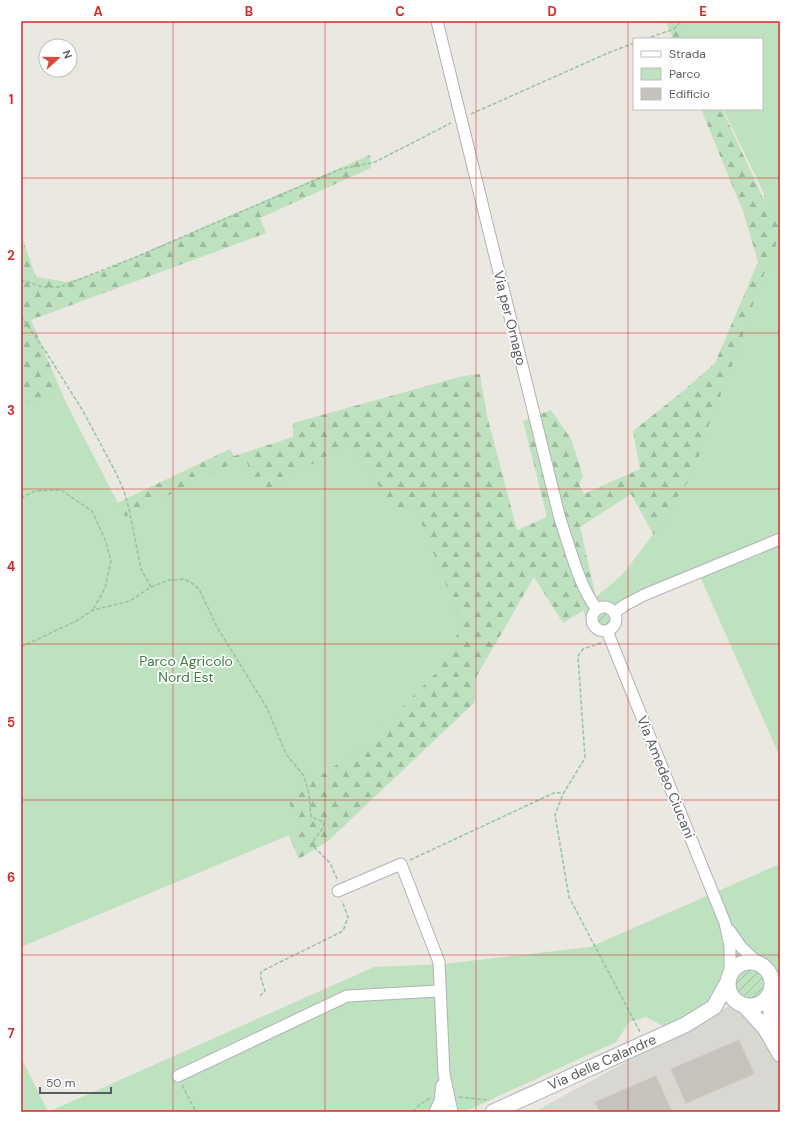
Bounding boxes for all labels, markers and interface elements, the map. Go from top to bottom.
text: A [93,3,103,20]
text: B [245,3,253,20]
text: C [395,3,405,20]
text: D [547,3,557,20]
text: E [699,3,707,20]
north arrow [38,38,78,78]
legend [633,38,763,110]
text: Strada [669,46,706,62]
text: N [59,48,75,61]
text: Parco [669,66,700,82]
text: Edificio [669,86,710,102]
text: 1 [9,91,13,108]
text: 2 [7,247,15,264]
street label: Via per Ornago [490,269,530,367]
text: 3 [7,402,15,419]
text: 4 [7,558,15,575]
park label: Parco Agricolo Nord Est [139,652,233,686]
street label: Via Amedeo Ciucani [633,713,699,841]
text: 5 [7,714,15,731]
text: 6 [7,869,15,886]
text: 7 [8,1025,15,1042]
street label: Via delle Calandre [545,1030,659,1094]
scale bar [40,1069,111,1095]
text: 50 m [46,1075,75,1091]

